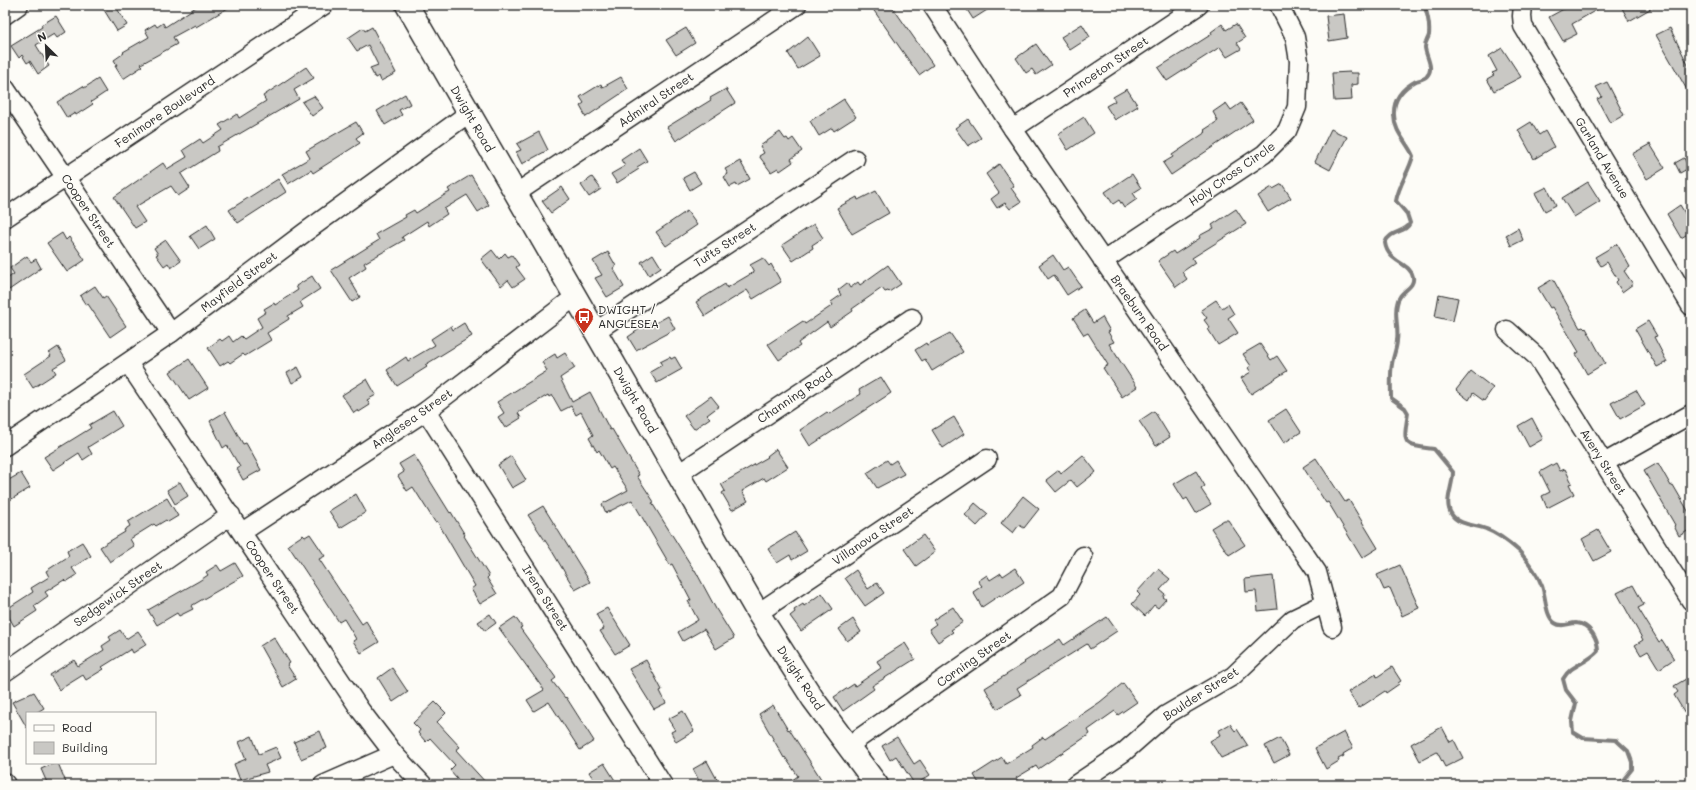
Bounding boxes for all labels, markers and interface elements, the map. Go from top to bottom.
north arrow [26,26,66,66]
text: N [35,28,49,45]
street label: Princeton Street [1060,32,1151,101]
street label: Admiral Street [615,68,696,130]
street label: Fenimore Boulevard [111,71,218,151]
street label: Dwight Road [447,82,498,155]
street label: Garland Avenue [1572,114,1634,201]
street label: Holy Cross Circle [1185,137,1278,209]
street label: Cooper Street [58,170,119,250]
street label: Tufts Street [690,218,759,270]
street label: Mayfield Street [197,247,280,315]
street label: Braeburn Road [1108,271,1172,354]
place label: DWIGHT / ANGLESEA [598,301,659,331]
bus stop icon: DWIGHT / ANGLESEA [573,306,595,334]
street label: Dwight Road [610,363,661,436]
street label: Channing Road [754,364,835,426]
street label: Anglesea Street [368,384,455,452]
street label: Avery Street [1577,425,1631,498]
street label: Villanova Street [829,502,916,568]
street label: Cooper Street [242,536,303,616]
street label: Sedgewick Street [70,557,165,630]
street label: Irene Street [519,562,572,633]
street label: Corning Street [933,626,1014,690]
street label: Dwight Road [774,642,828,713]
street label: Boulder Street [1160,663,1241,724]
legend [26,712,156,764]
text: Road [62,719,92,735]
text: Building [62,739,108,755]

